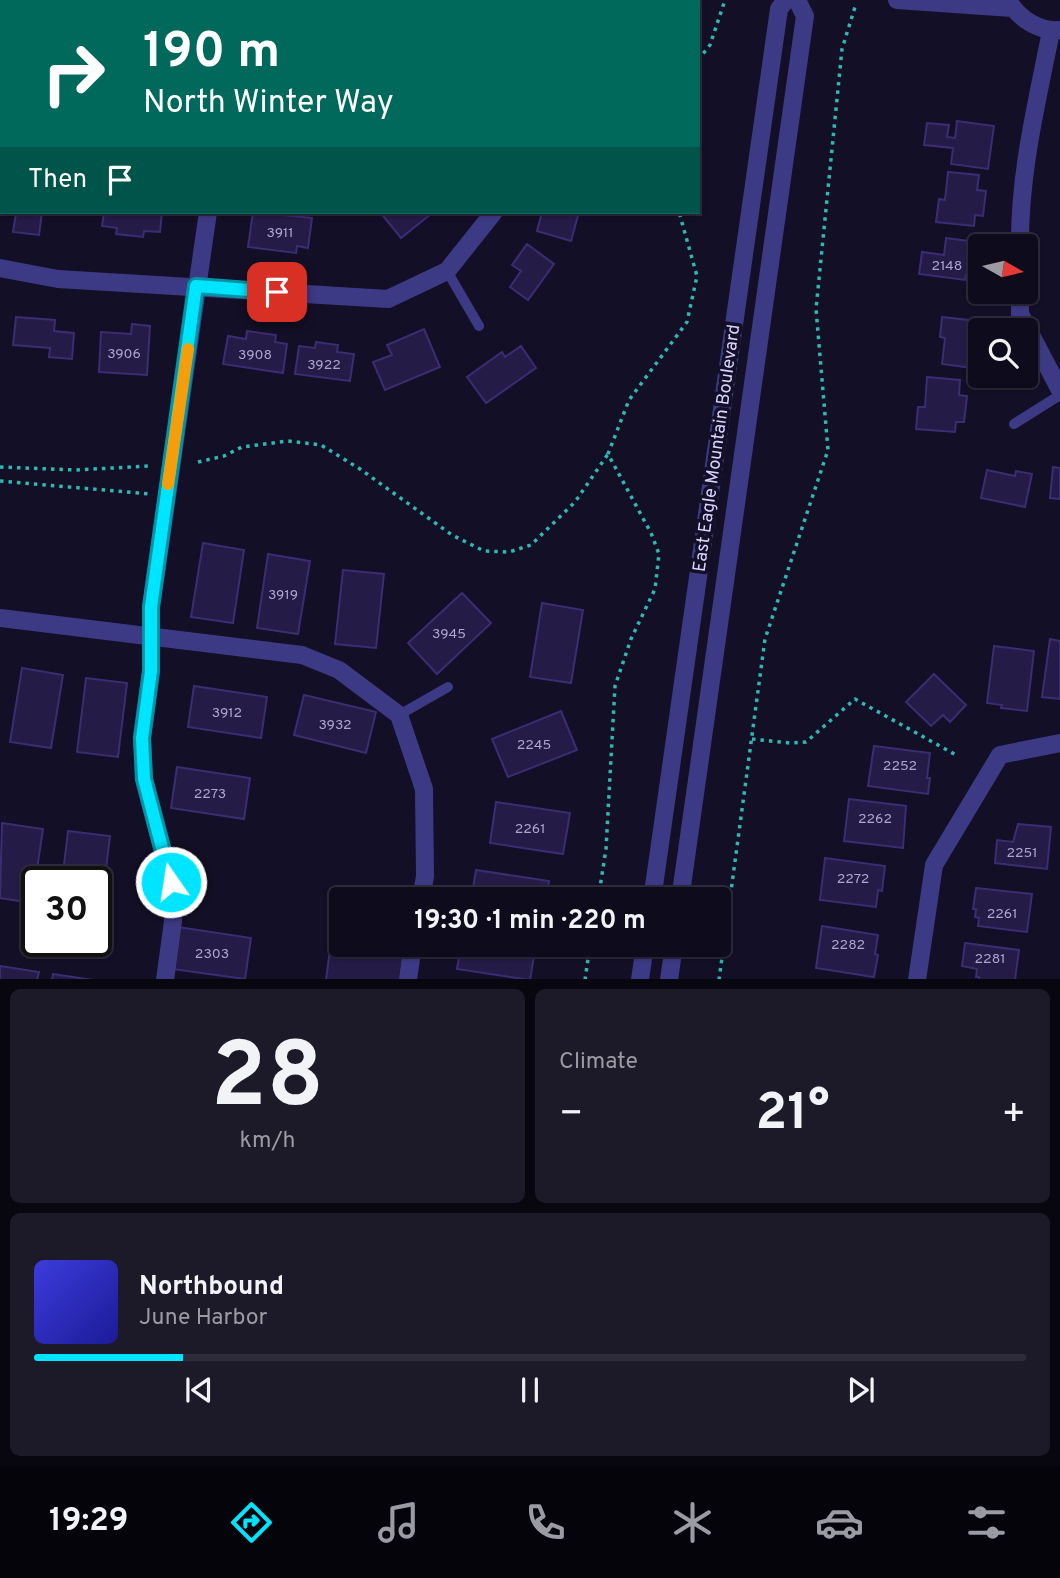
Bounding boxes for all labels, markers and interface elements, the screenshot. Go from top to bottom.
text: 190 m [143,23,280,85]
icon: right [28,28,119,119]
text: North Winter Way [143,84,394,124]
icon: arrive [101,161,139,199]
text: Then [28,164,87,197]
house number: 3911 [267,225,293,242]
north arrow [968,234,1038,304]
map controls [968,234,1038,388]
house number: 2148 [932,258,962,275]
pin [247,262,307,322]
icon: arrive [258,273,296,311]
button: search [968,318,1038,388]
street label: East Eagle Mountain Boulevard [689,323,746,573]
house number: 3906 [107,346,141,363]
house number: 3908 [238,347,272,364]
house number: 3922 [307,357,341,374]
house number: 3919 [268,587,298,604]
house number: 3945 [432,626,466,643]
house number: 3912 [212,705,242,722]
house number: 3932 [318,717,352,734]
house number: 2245 [517,737,551,754]
house number: 2252 [883,758,917,775]
house number: 2273 [194,786,226,803]
house number: 2262 [858,811,892,828]
house number: 2261 [515,821,545,838]
position arrow [134,845,208,919]
house number: 2251 [1006,845,1038,862]
speed limit sign: 30 [21,866,112,957]
house number: 2272 [837,871,869,888]
text: 19:30 · 1 min · 220 m [414,905,646,938]
house number: 2261 [987,906,1017,923]
house number: 2282 [831,937,865,954]
house number: 2303 [195,946,229,963]
house number: 2281 [975,951,1005,968]
text: 28 [211,1024,324,1139]
text: Climate [559,1048,638,1077]
text: 21° [755,1082,830,1148]
text: − [559,1091,584,1140]
text: + [1001,1091,1026,1140]
text: km/h [240,1127,295,1156]
text: Northbound [139,1271,284,1304]
text: June Harbor [139,1304,267,1333]
icon: previous [180,1371,218,1409]
icon: pause [511,1371,549,1409]
icon: next [842,1371,880,1409]
icon: directions [227,1498,276,1547]
icon: music [374,1498,423,1547]
icon: phone [521,1498,570,1547]
icon: climate [668,1498,717,1547]
icon: car [815,1498,864,1547]
icon: filters [962,1498,1011,1547]
text: 19:29 [49,1502,129,1542]

